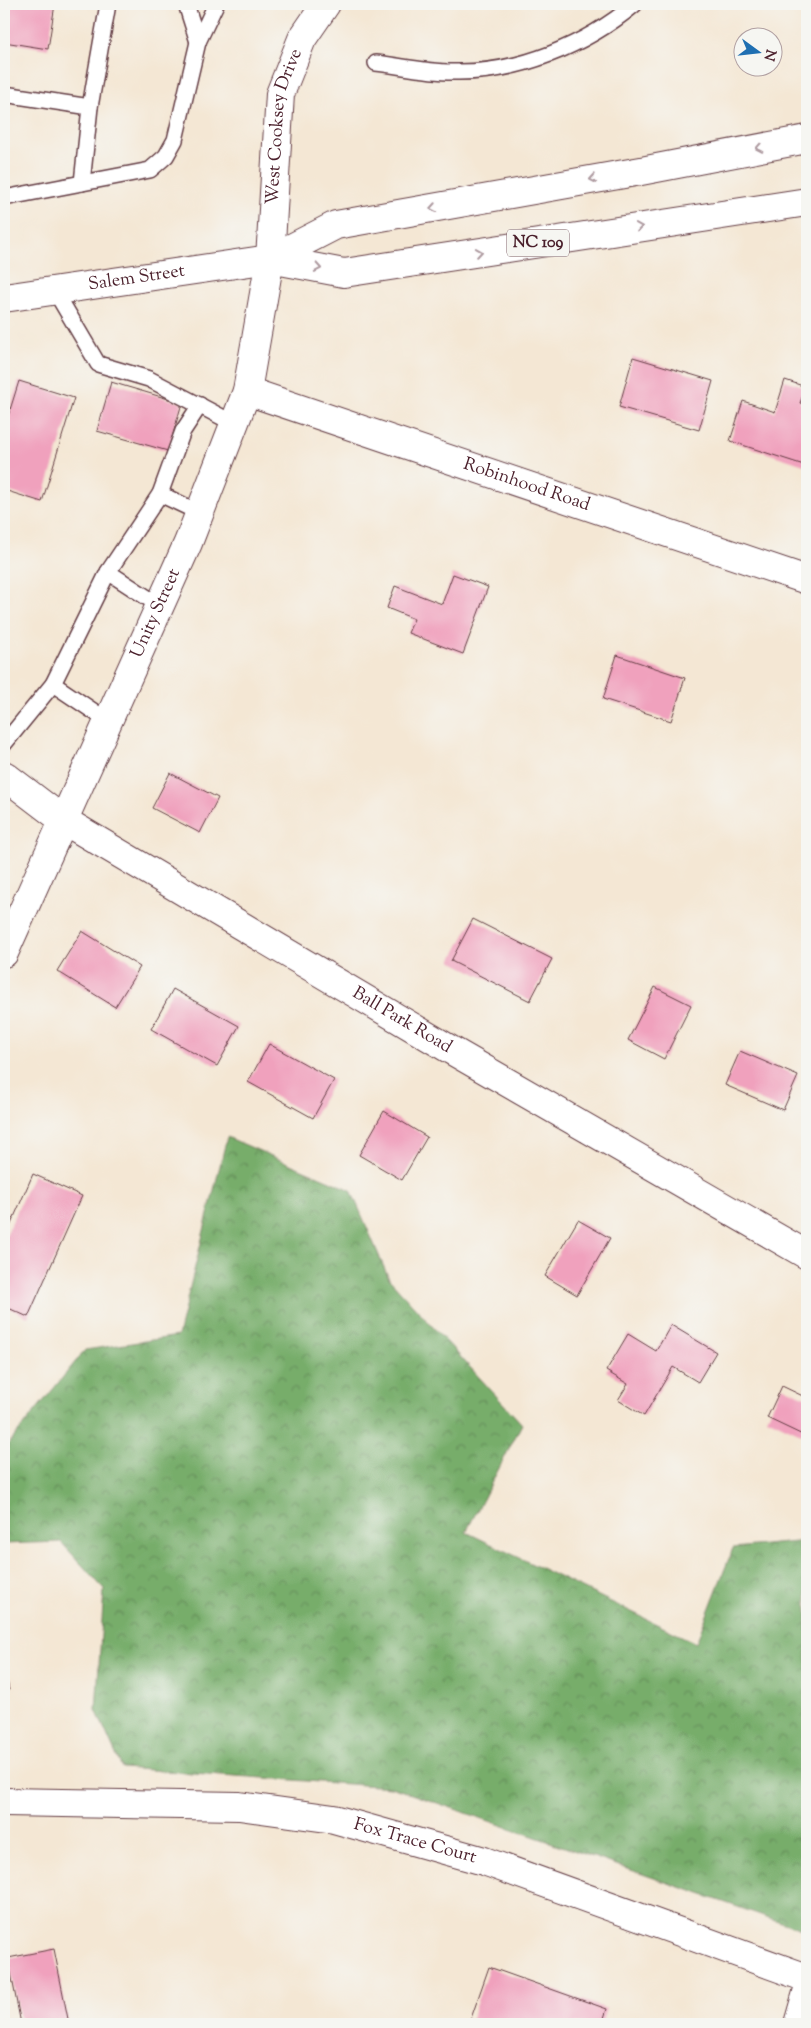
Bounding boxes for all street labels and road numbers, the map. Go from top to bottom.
street label: West Cooksey Drive [260,45,310,206]
road number: NC 109 [507,230,569,256]
street label: Salem Street [86,259,187,298]
street label: Robinhood Road [460,452,593,519]
street label: Unity Street [125,565,188,663]
street label: Ball Park Road [347,981,457,1061]
street label: Fox Trace Court [351,1812,479,1871]

